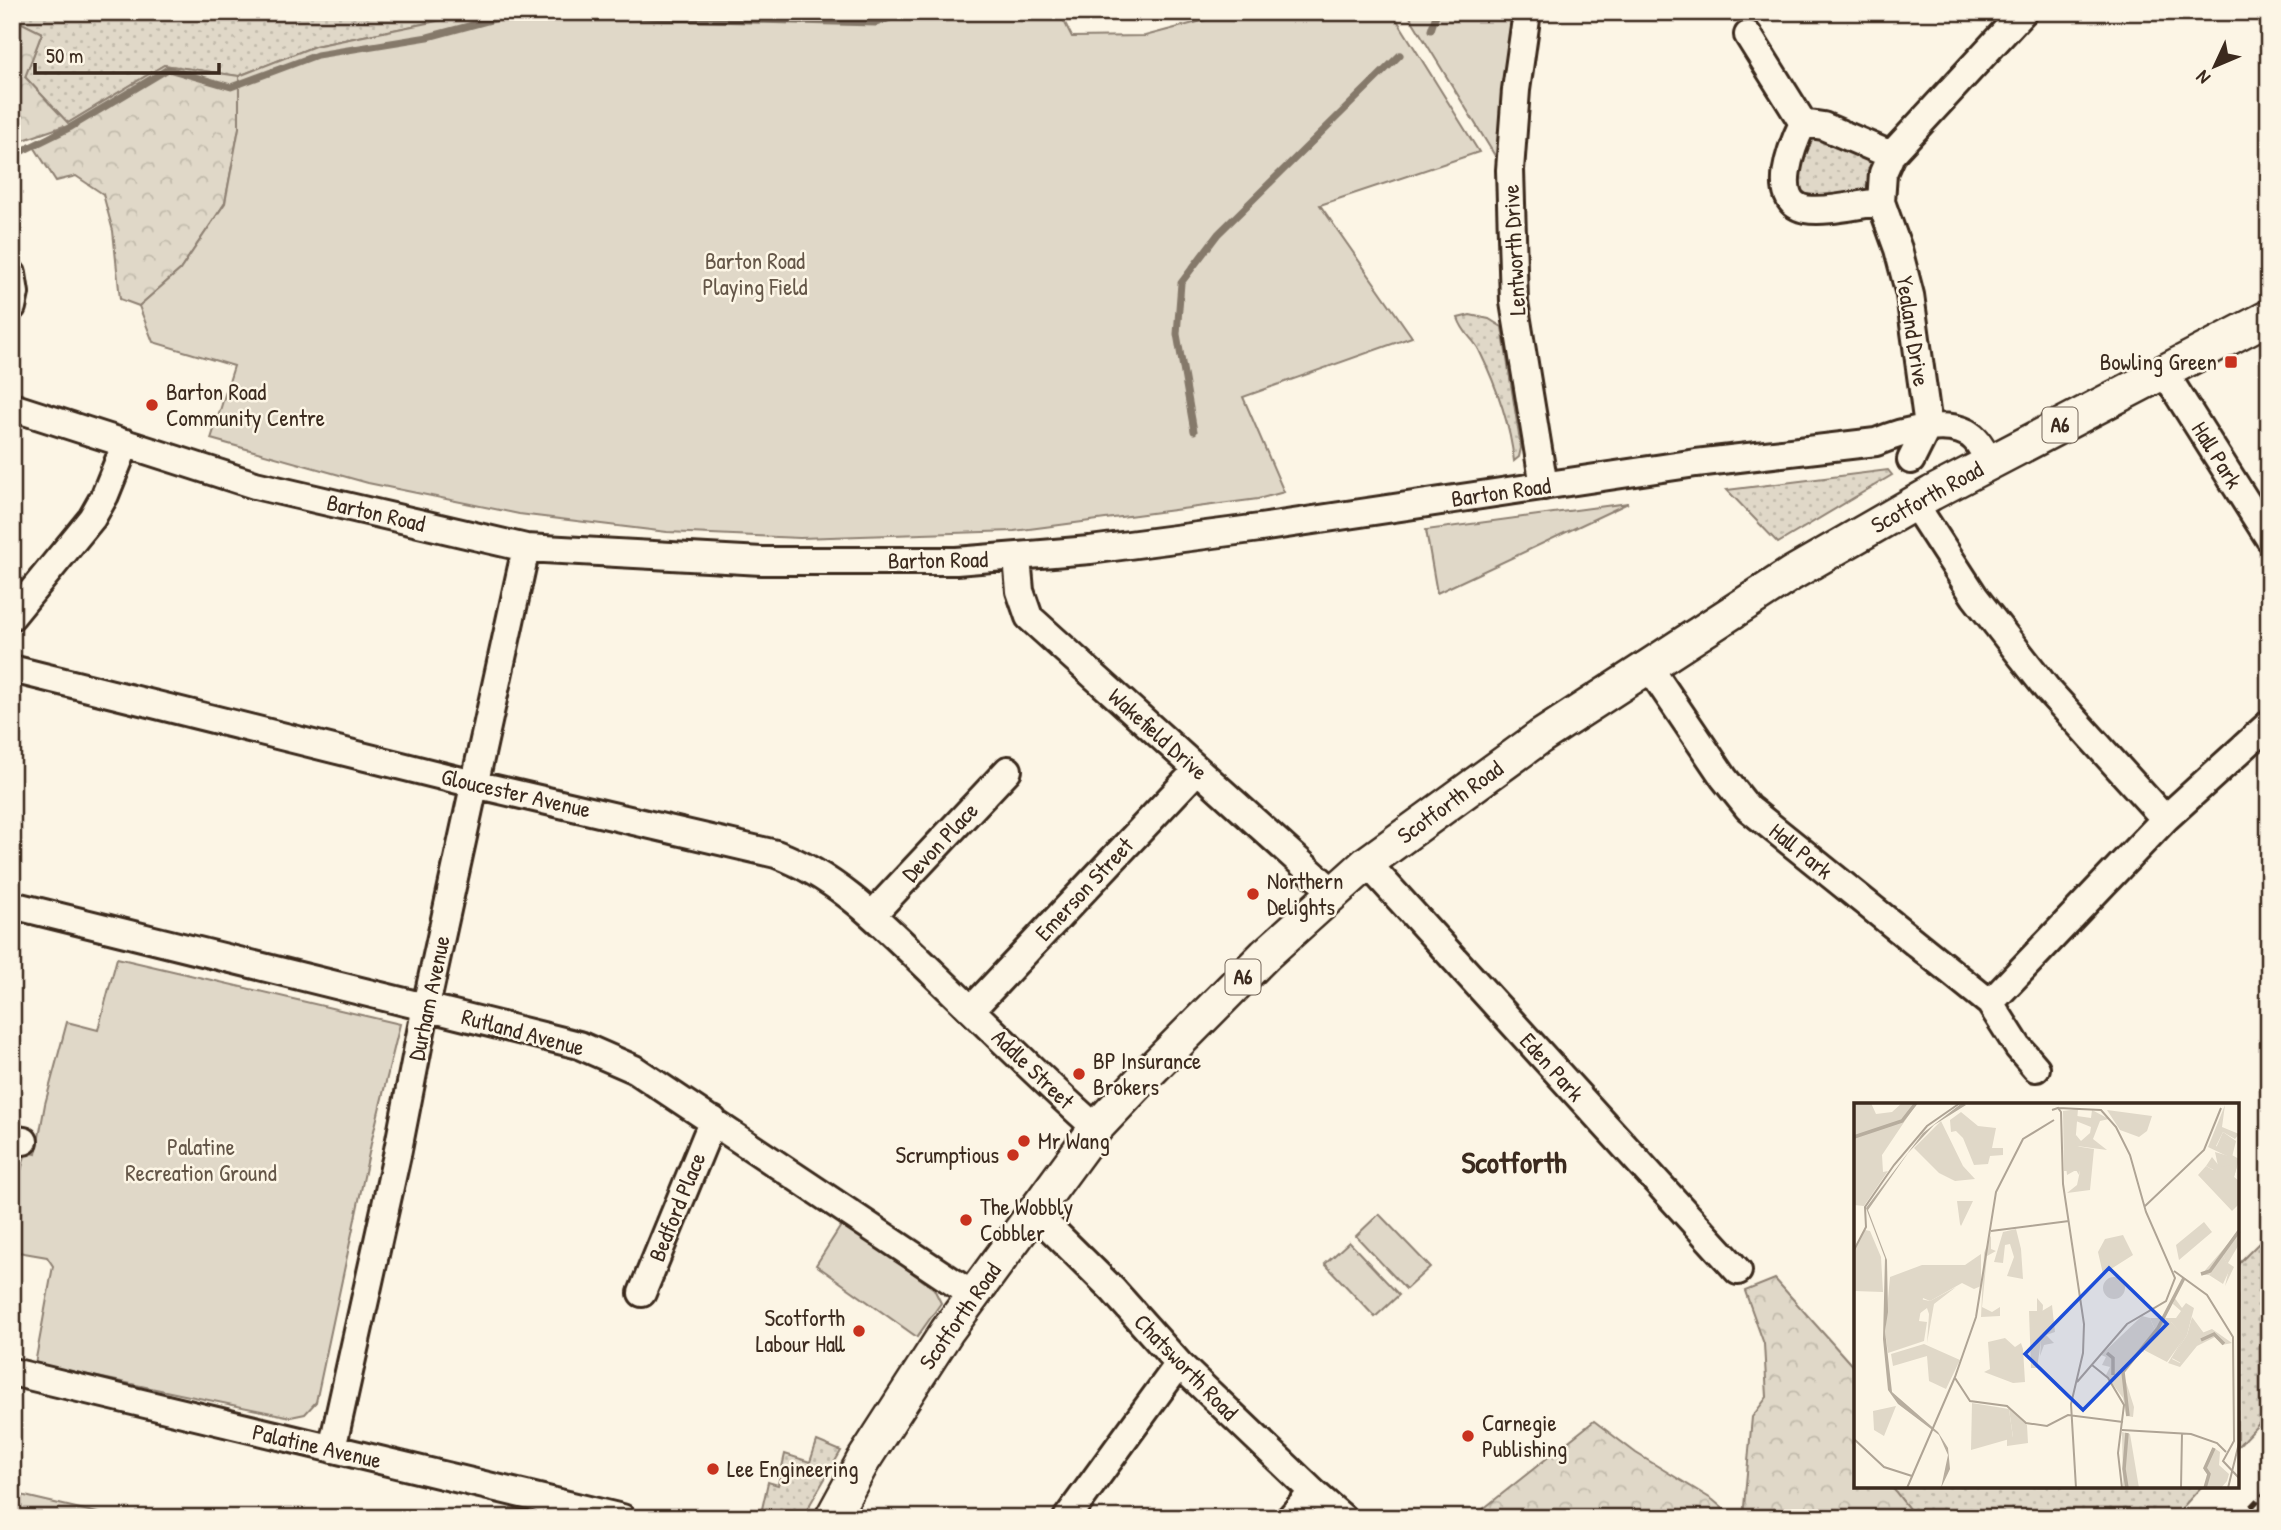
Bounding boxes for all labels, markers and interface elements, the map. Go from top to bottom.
scale bar [35,32,219,76]
north arrow [2180,32,2250,102]
text: 50 m [46,41,83,70]
text: N [2190,65,2216,90]
street label: Lentworth Drive [1495,184,1532,316]
park label: Barton Road Playing Field [702,245,808,302]
street label: Yealand Drive [1889,273,1938,388]
place label: Bowling Green [2100,346,2217,377]
marker: Bowling Green [2223,354,2239,370]
place label: Barton Road Community Centre [166,376,325,433]
marker: Barton Road Community Centre [144,397,160,413]
road number: A6 [2042,408,2078,442]
street label: Hall Park [2185,415,2250,494]
street label: Scotforth Road [1865,453,1988,540]
street label: Barton Road [1449,469,1553,514]
street label: Barton Road [324,486,428,539]
street label: Barton Road [888,543,988,576]
street label: Wakefield Drive [1102,681,1215,787]
street label: Scotforth Road [1391,753,1509,850]
street label: Gloucester Avenue [439,760,594,825]
street label: Devon Place [895,795,985,888]
street label: Hall Park [1763,815,1840,886]
street label: Emerson Street [1028,829,1140,947]
place label: Northern Delights [1267,865,1343,922]
marker: Northern Delights [1245,886,1261,902]
street label: Durham Avenue [400,933,457,1063]
road number: A6 [1226,960,1260,995]
street label: Rutland Avenue [458,1000,588,1063]
street label: Addle Street [985,1022,1082,1116]
street label: Eden Park [1513,1026,1592,1108]
place label: BP Insurance Brokers [1093,1045,1201,1102]
marker: BP Insurance Brokers [1071,1066,1087,1082]
inset map [1854,1103,2239,1488]
place label: Mr Wang [1038,1125,1110,1156]
park label: Palatine Recreation Ground [125,1131,277,1188]
marker: Mr Wang [1016,1133,1032,1149]
place label: Scrumptious [896,1139,999,1170]
district label: Scotforth [1461,1142,1567,1182]
marker: Scrumptious [1005,1147,1021,1163]
street label: Bedford Place [641,1148,712,1266]
place label: The Wobbly Cobbler [980,1191,1073,1248]
marker: The Wobbly Cobbler [958,1212,974,1228]
street label: Scotforth Road [911,1256,1008,1375]
place label: Scotforth Labour Hall [756,1302,846,1359]
street label: Chatsworth Road [1127,1306,1245,1427]
marker: Scotforth Labour Hall [851,1323,867,1339]
place label: Carnegie Publishing [1482,1407,1567,1464]
street label: Palatine Avenue [250,1416,385,1475]
marker: Carnegie Publishing [1460,1428,1476,1444]
place label: Lee Engineering [727,1453,858,1484]
marker: Lee Engineering [705,1461,721,1477]

